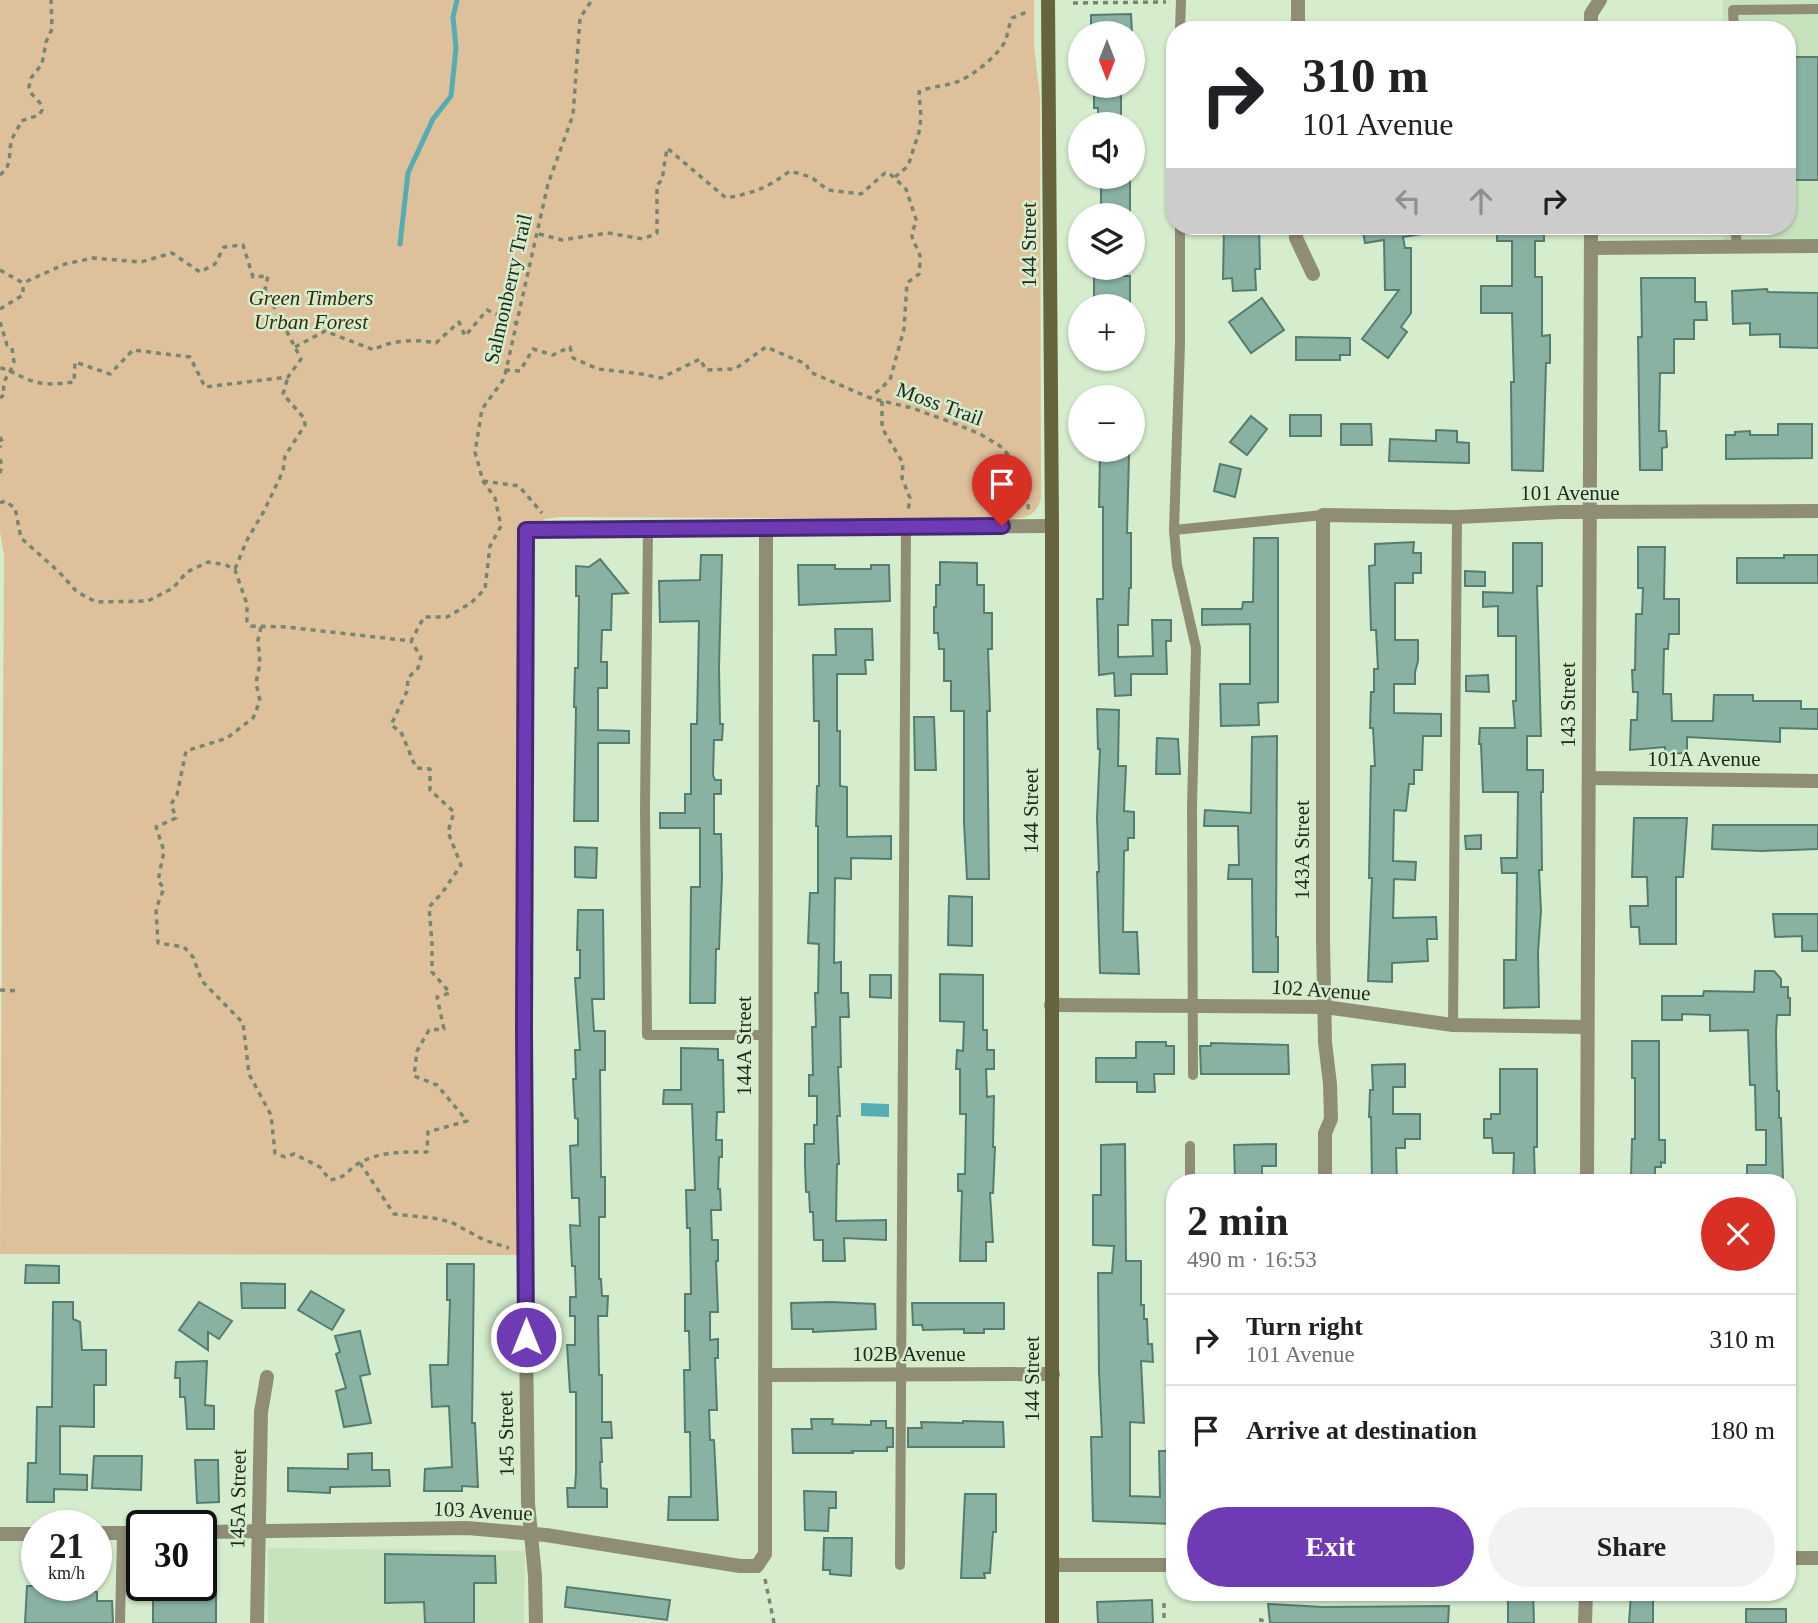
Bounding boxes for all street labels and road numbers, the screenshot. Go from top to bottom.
street label: 144 Street [1017,202,1041,288]
street label: Salmonberry Trail [479,211,537,366]
street label: Moss Trail [893,377,987,431]
street label: 101 Avenue [1520,481,1620,505]
street label: 143 Street [1556,662,1580,748]
street label: 101A Avenue [1647,747,1761,771]
street label: 144 Street [1019,768,1043,854]
street label: 143A Street [1290,800,1314,900]
street label: 102 Avenue [1271,975,1371,1005]
street label: 144A Street [732,996,756,1096]
street label: 144 Street [1020,1336,1044,1422]
street label: 102B Avenue [852,1342,966,1366]
street label: 145 Street [493,1391,519,1477]
street label: 145A Street [225,1449,251,1549]
street label: 103 Avenue [433,1496,533,1526]

